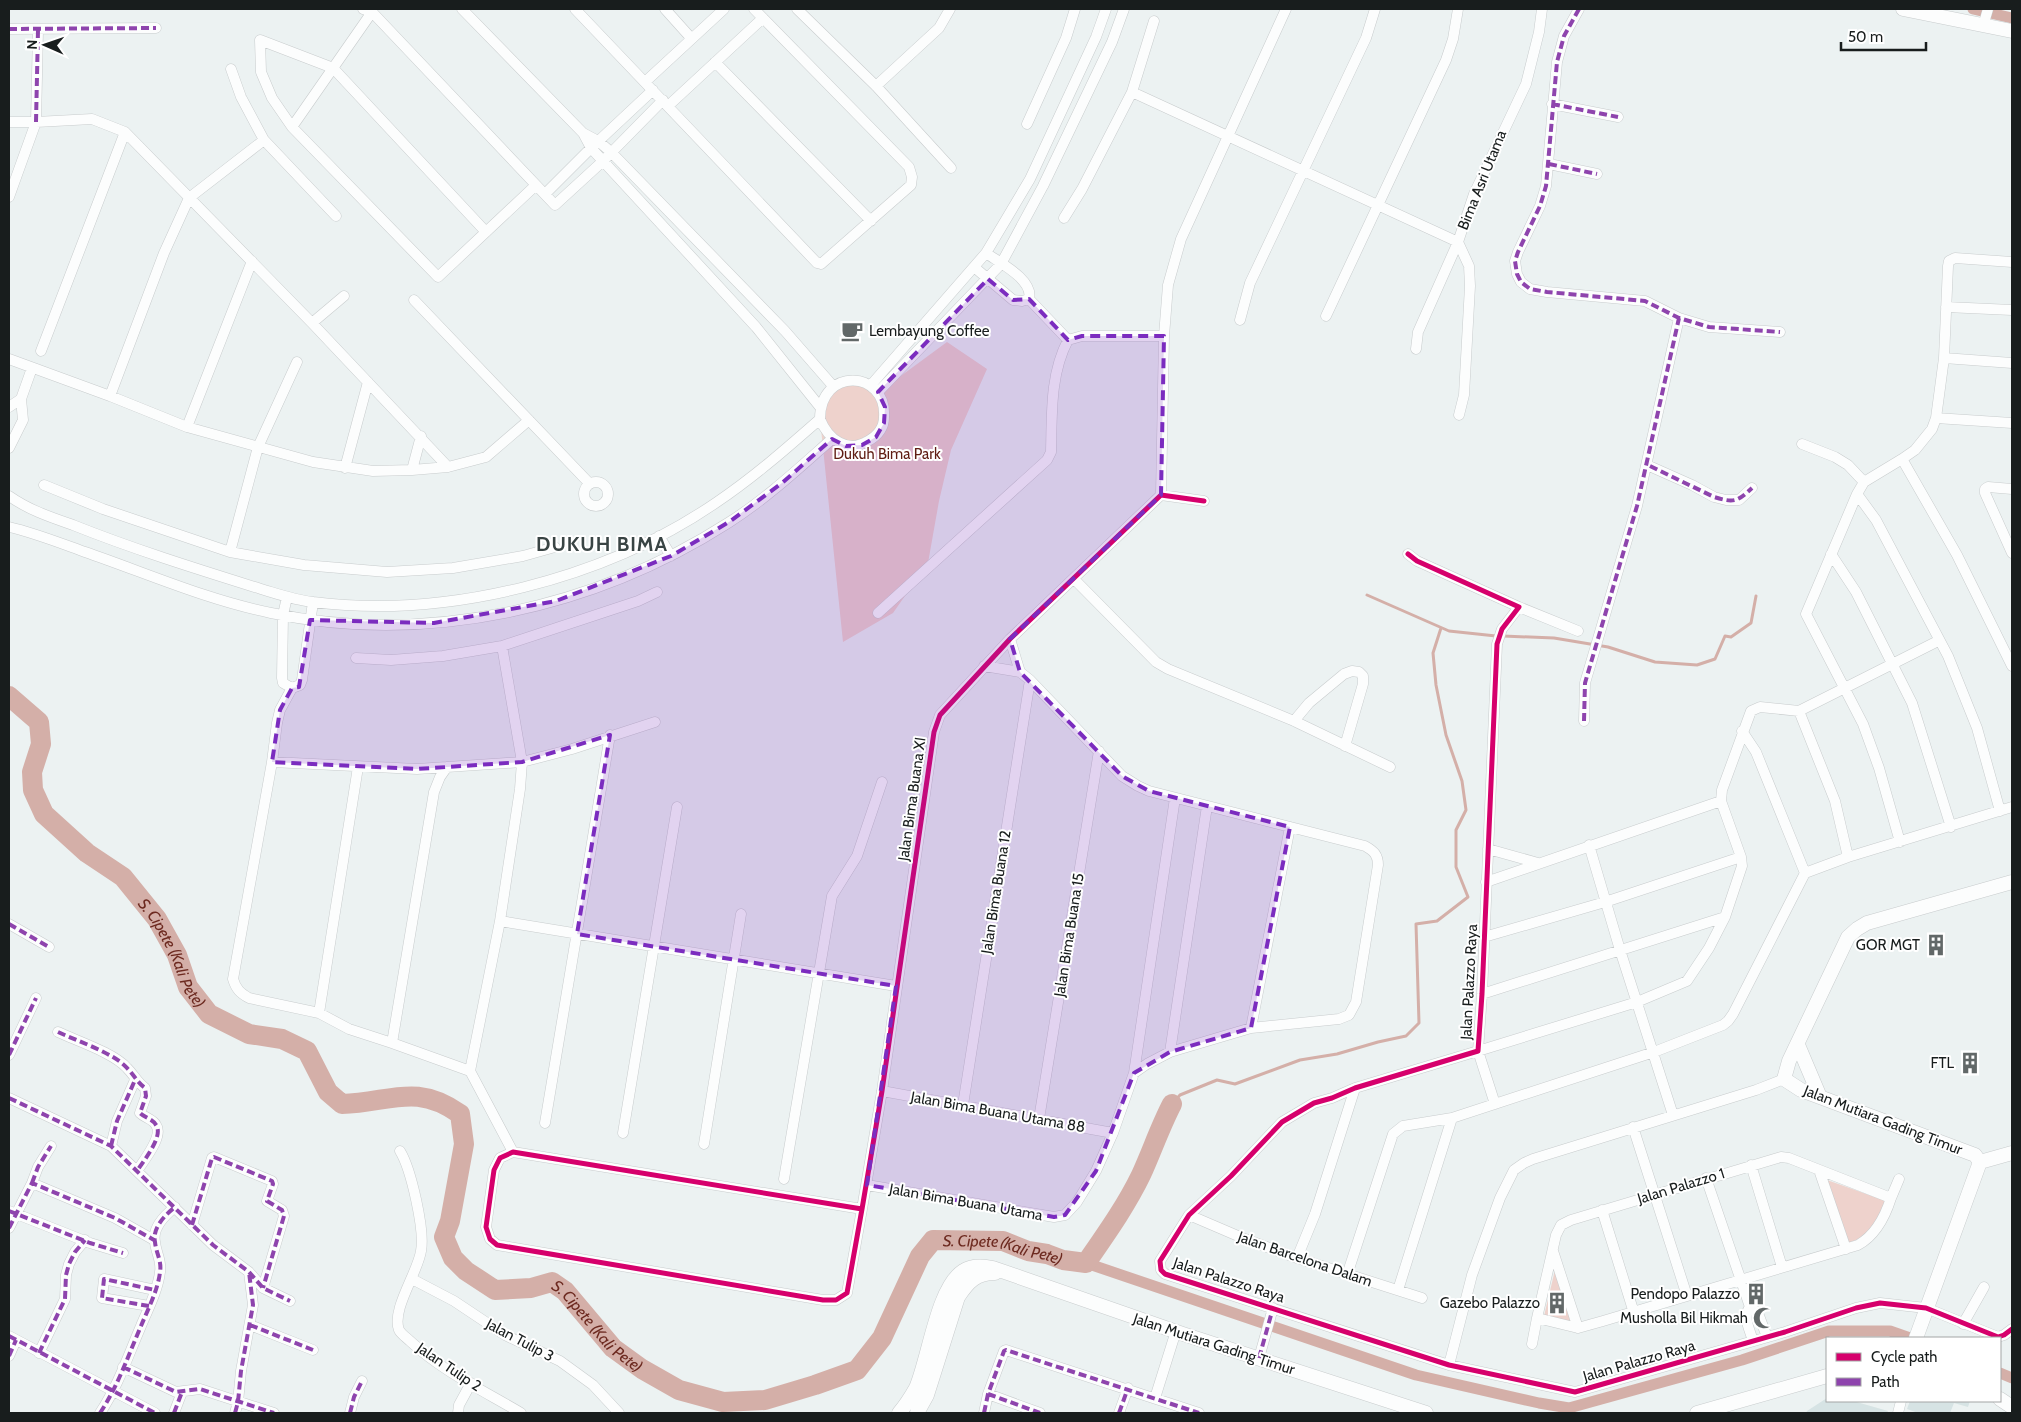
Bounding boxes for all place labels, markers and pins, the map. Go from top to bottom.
cafe icon: Lembayung Coffee [839,318,865,344]
place label: Lembayung Coffee [869,322,990,340]
building icon: GOR MGT [1923,932,1949,958]
place label: GOR MGT [1856,936,1920,954]
building icon: FTL [1957,1050,1983,1076]
place label: FTL [1931,1054,1954,1072]
building icon: Pendopo Palazzo [1743,1281,1769,1307]
place label: Pendopo Palazzo [1630,1285,1740,1303]
building icon: Gazebo Palazzo [1544,1290,1570,1316]
place label: Gazebo Palazzo [1440,1294,1540,1312]
mosque icon: Musholla Bil Hikmah [1751,1305,1777,1331]
place label: Musholla Bil Hikmah [1620,1309,1748,1327]

